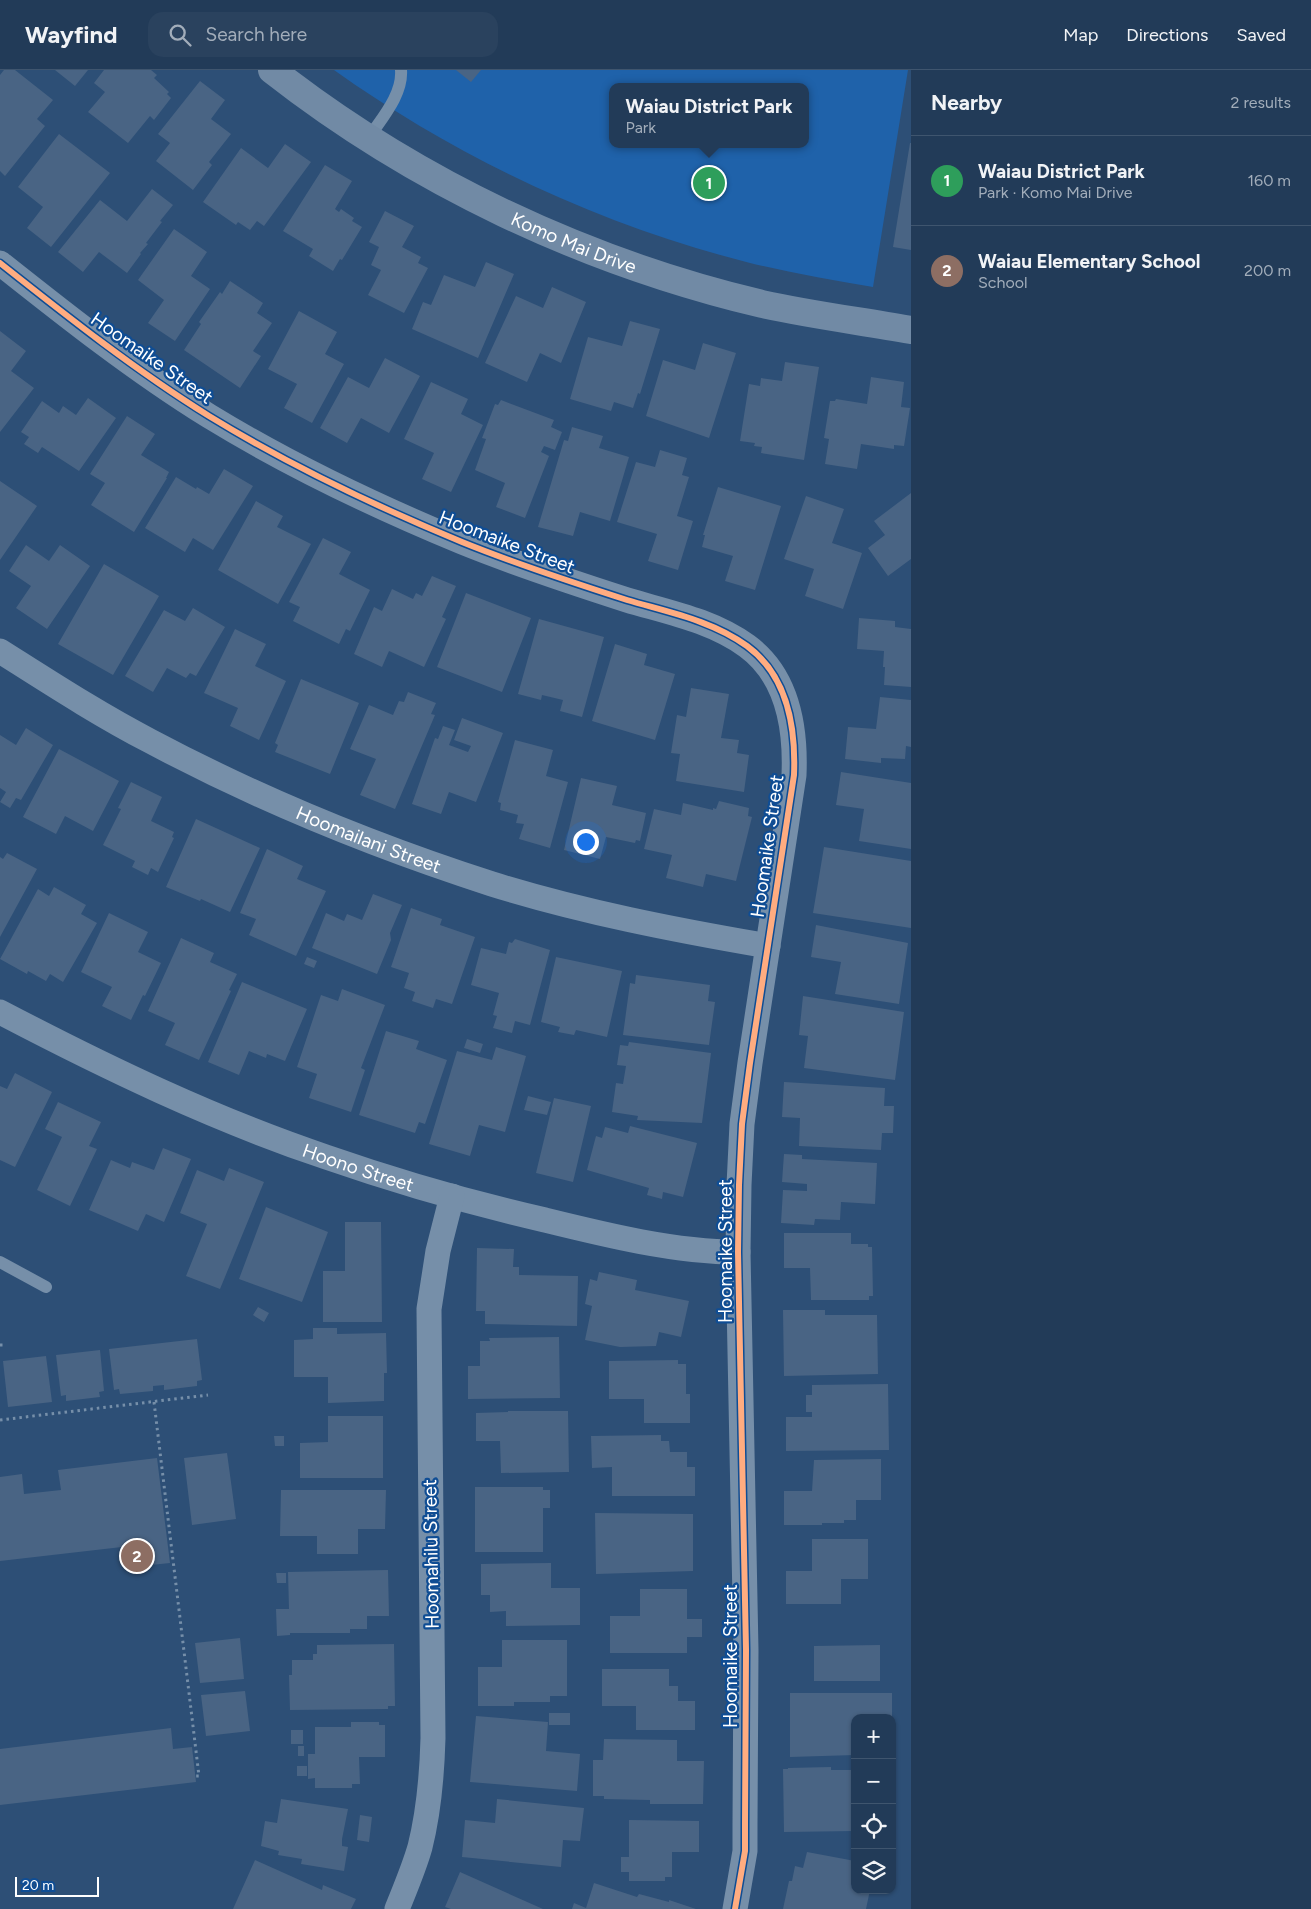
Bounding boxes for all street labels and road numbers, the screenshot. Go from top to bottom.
street label: Komo Mai Drive [508,207,640,278]
street label: Hoomaike Street [86,307,218,409]
street label: Hoomaike Street [436,505,578,579]
street label: Hoomaike Street [746,773,788,919]
street label: Hoomailani Street [293,801,444,878]
street label: Hoono Street [299,1138,417,1196]
street label: Hoomaike Street [714,1179,737,1323]
street label: Hoomahilu Street [418,1479,444,1629]
street label: Hoomaike Street [719,1584,742,1728]

